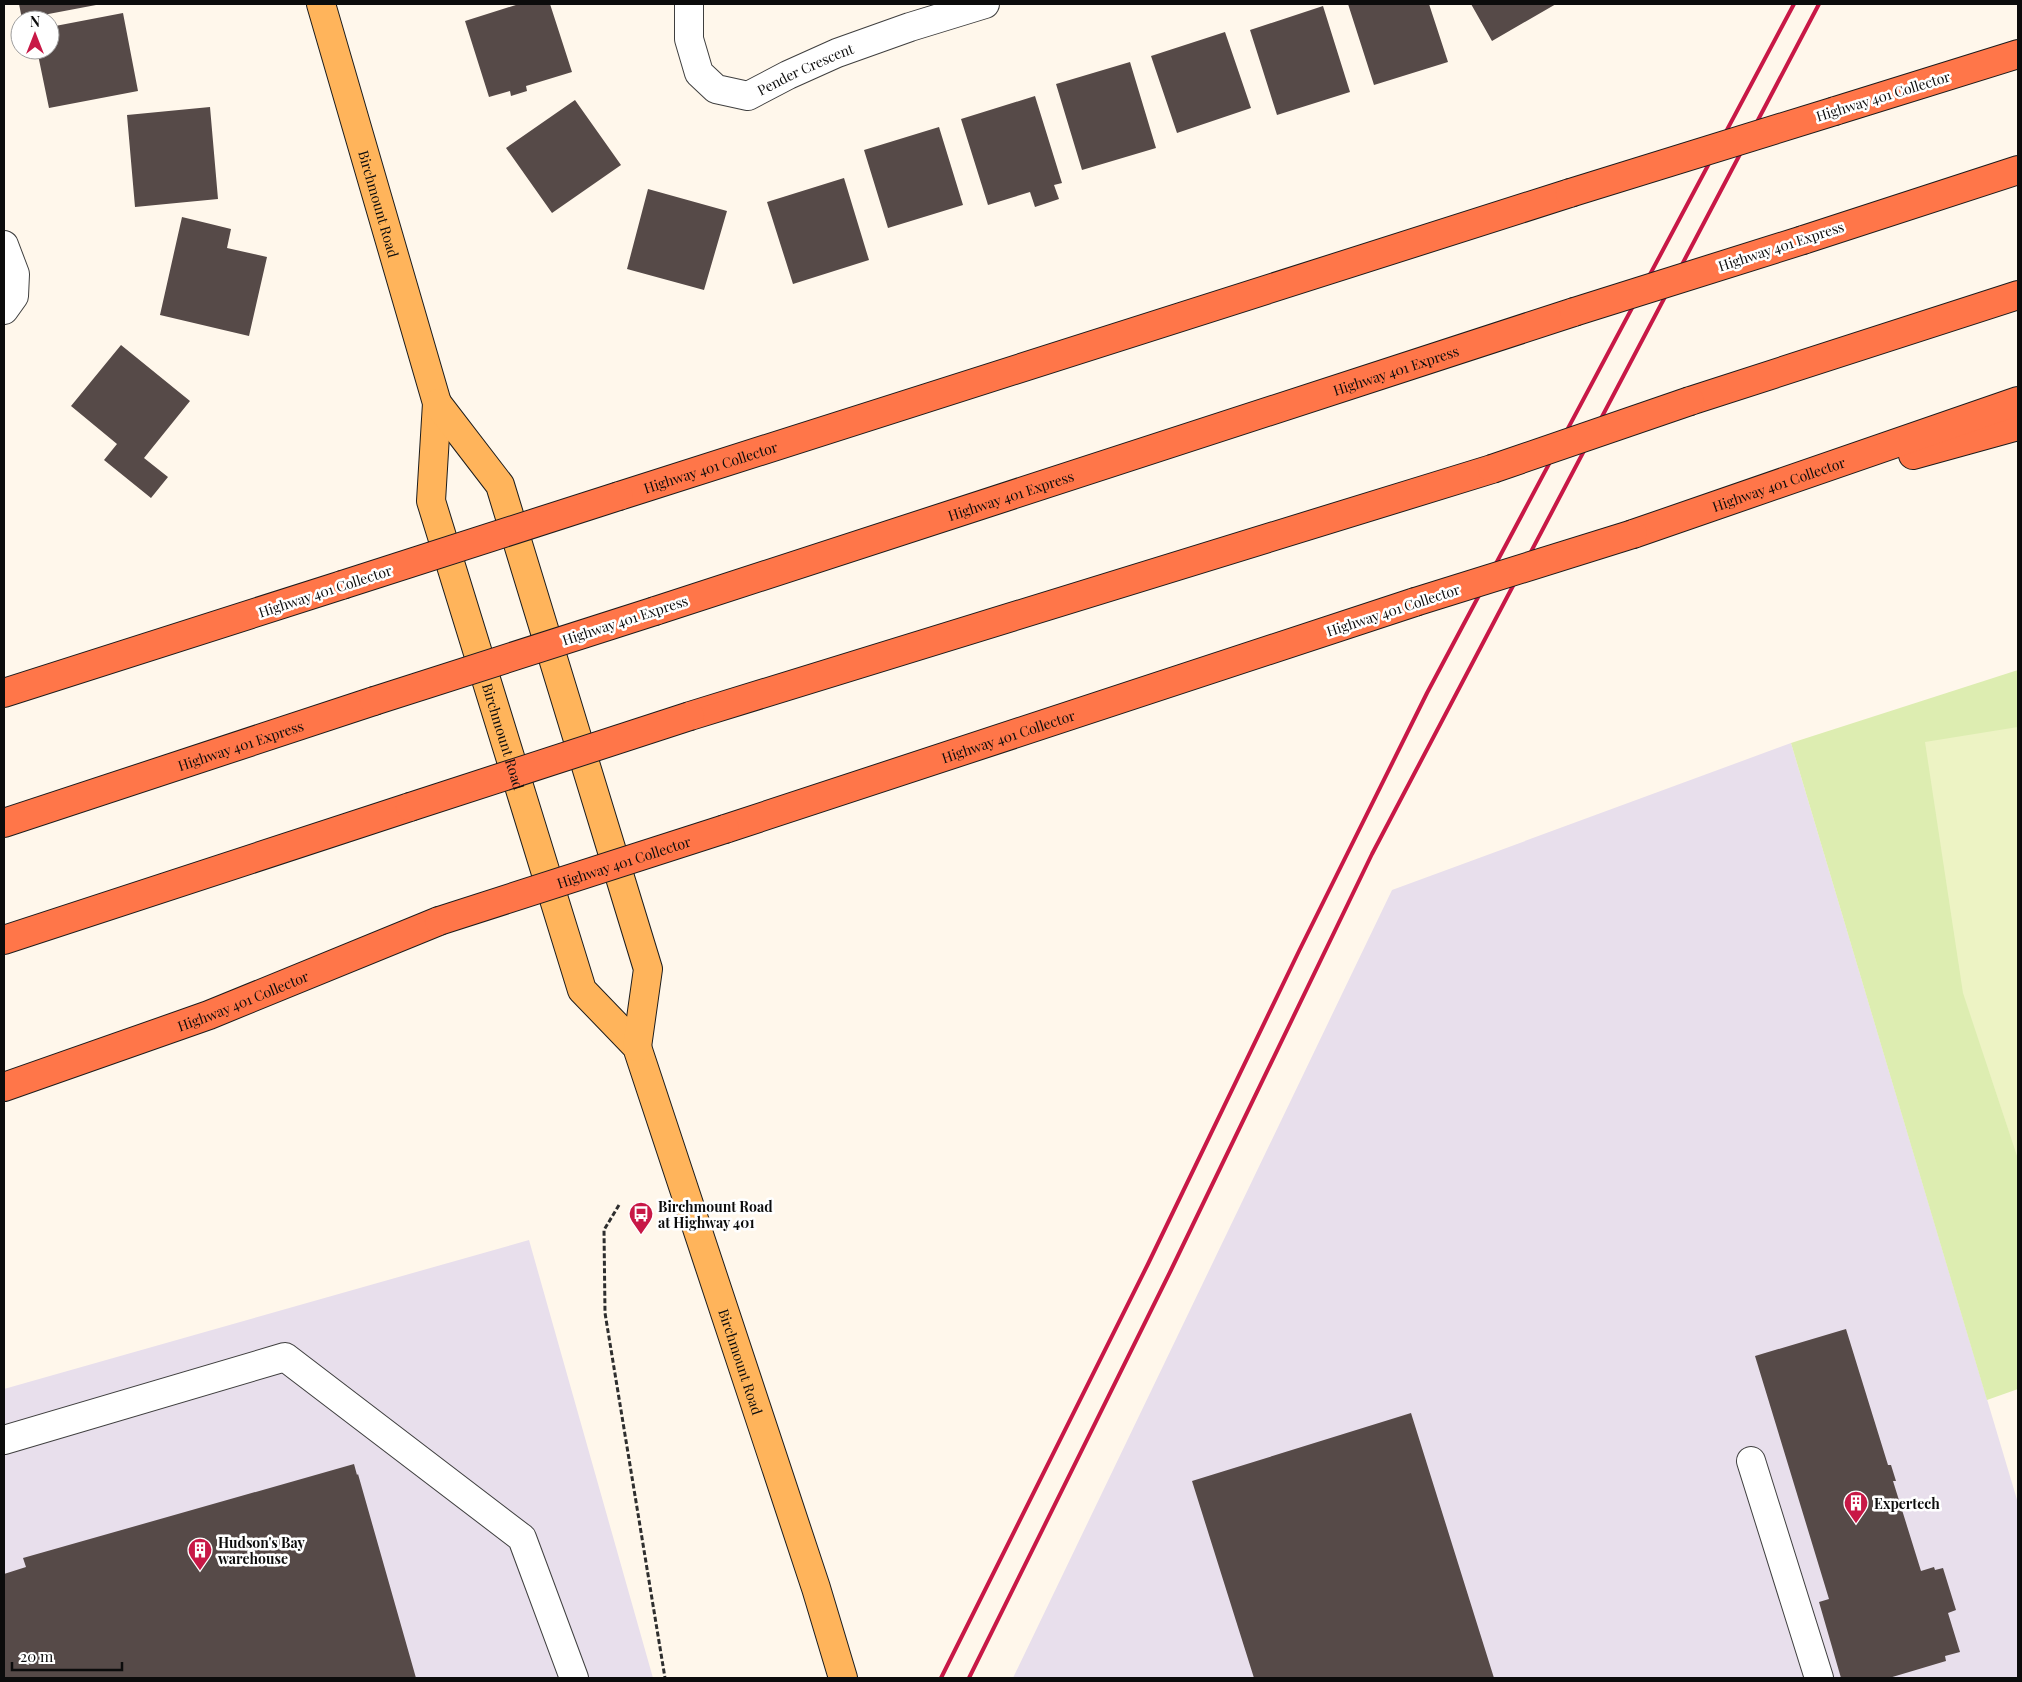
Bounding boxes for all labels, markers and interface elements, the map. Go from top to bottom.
north arrow [10,10,60,60]
text: N [30,12,40,31]
street label: Pender Crescent [754,38,857,99]
street label: Highway 401 Collector [1814,66,1953,125]
street label: Birchmount Road [355,148,404,259]
street label: Highway 401 Express [1716,217,1846,275]
street label: Highway 401 Express [1330,341,1461,399]
street label: Highway 401 Collector [641,436,781,497]
street label: Highway 401 Collector [1709,452,1848,515]
street label: Highway 401 Express [945,466,1076,525]
street label: Highway 401 Collector [256,560,395,622]
street label: Highway 401 Collector [1324,579,1463,641]
street label: Highway 401 Express [560,591,690,649]
street label: Birchmount Road [478,681,529,792]
street label: Highway 401 Collector [939,705,1078,767]
street label: Highway 401 Express [175,715,306,775]
street label: Highway 401 Collector [554,831,694,892]
street label: Highway 401 Collector [175,966,312,1035]
place label: Birchmount Road at Highway 401 [658,1197,773,1232]
bus stop icon: Birchmount Road at Highway 401 [628,1201,654,1235]
street label: Birchmount Road [715,1306,767,1417]
building icon: Expertech [1843,1490,1869,1524]
place label: Expertech [1874,1494,1940,1513]
place label: Hudson's Bay warehouse [217,1533,306,1568]
building icon: Hudson's Bay warehouse [187,1537,213,1571]
scale bar [12,1640,122,1672]
text: 20 m [20,1646,54,1666]

